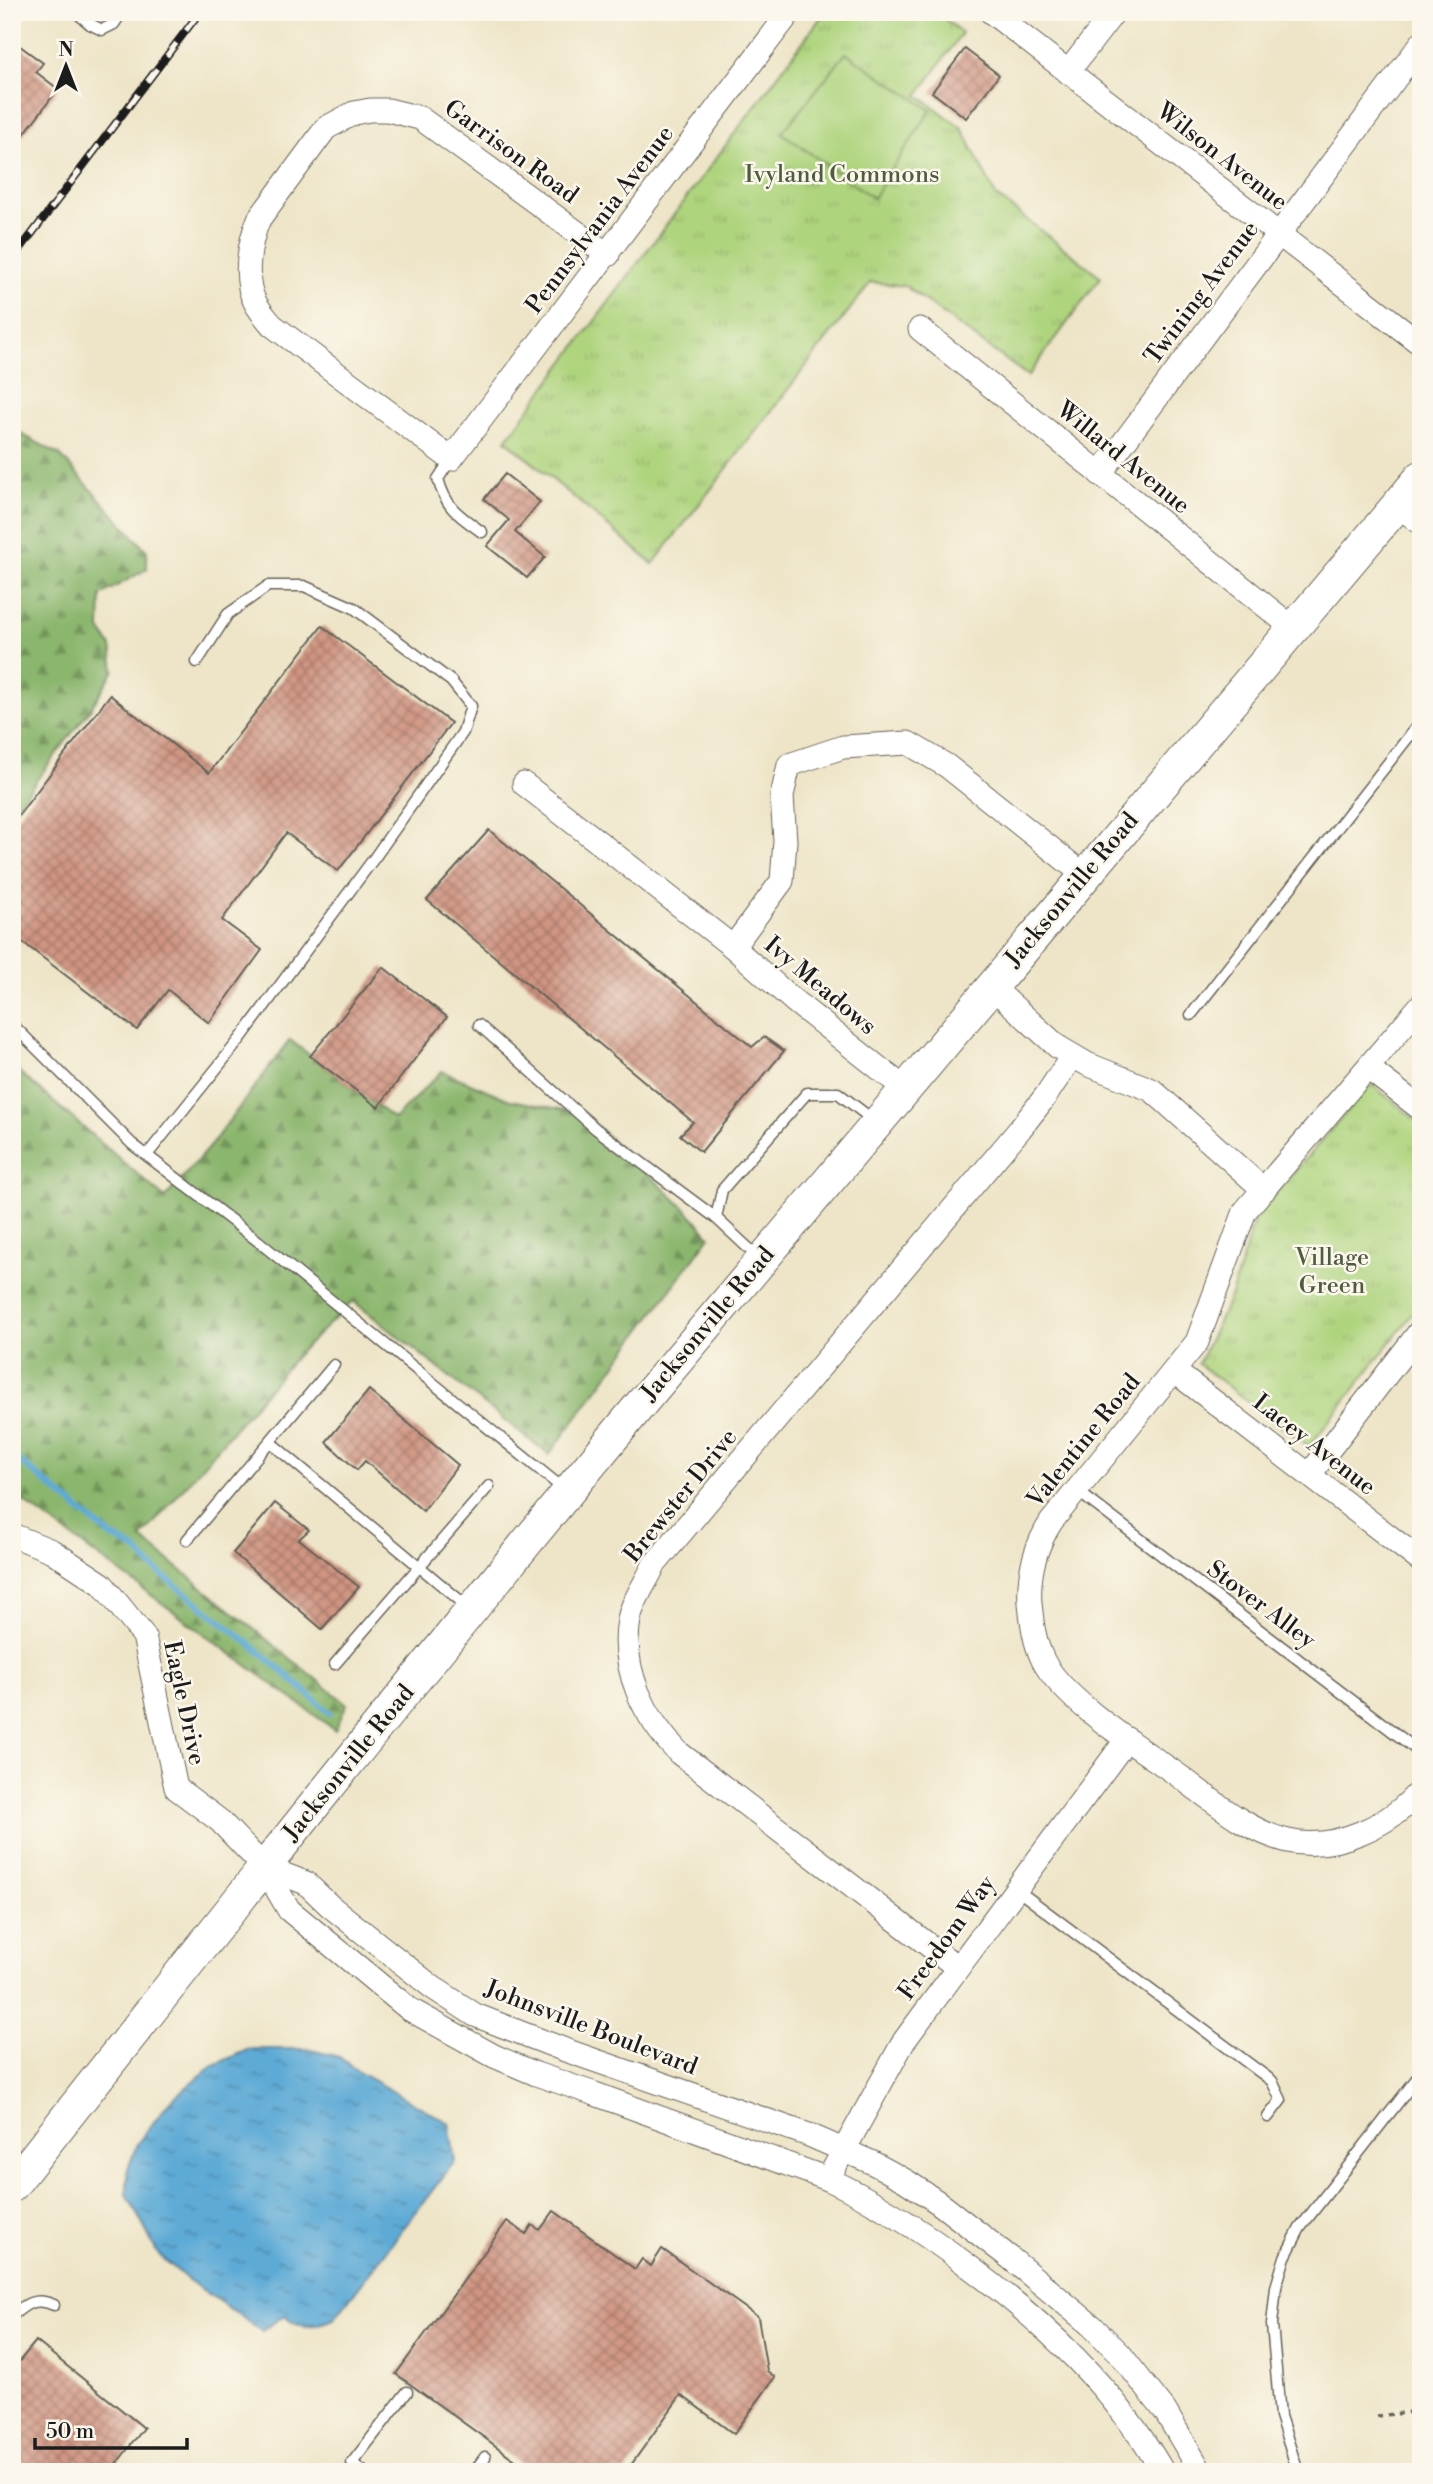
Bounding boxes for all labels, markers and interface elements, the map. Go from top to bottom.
north arrow [32,32,102,102]
text: N [58,38,74,62]
street label: Garrison Road [438,93,584,211]
street label: Wilson Avenue [1150,96,1294,218]
street label: Pennsylvania Avenue [519,120,681,320]
park label: Ivyland Commons [744,160,940,190]
street label: Twining Avenue [1138,215,1266,371]
street label: Willard Avenue [1049,394,1196,521]
street label: Jacksonville Road [998,806,1146,974]
street label: Ivy Meadows [758,930,882,1042]
street label: Jacksonville Road [634,1240,782,1408]
park label: Village Green [1294,1243,1369,1301]
street label: Valentine Road [1020,1367,1148,1515]
street label: Lacey Avenue [1246,1388,1382,1502]
street label: Brewster Drive [617,1423,744,1570]
street label: Stover Alley [1201,1554,1322,1656]
street label: Eagle Drive [156,1638,212,1768]
street label: Jacksonville Road [276,1678,422,1848]
street label: Freedom Way [892,1870,1002,2006]
street label: Johnsville Boulevard [479,1973,702,2083]
scale bar [35,2407,187,2451]
text: 50 m [46,2419,94,2445]

